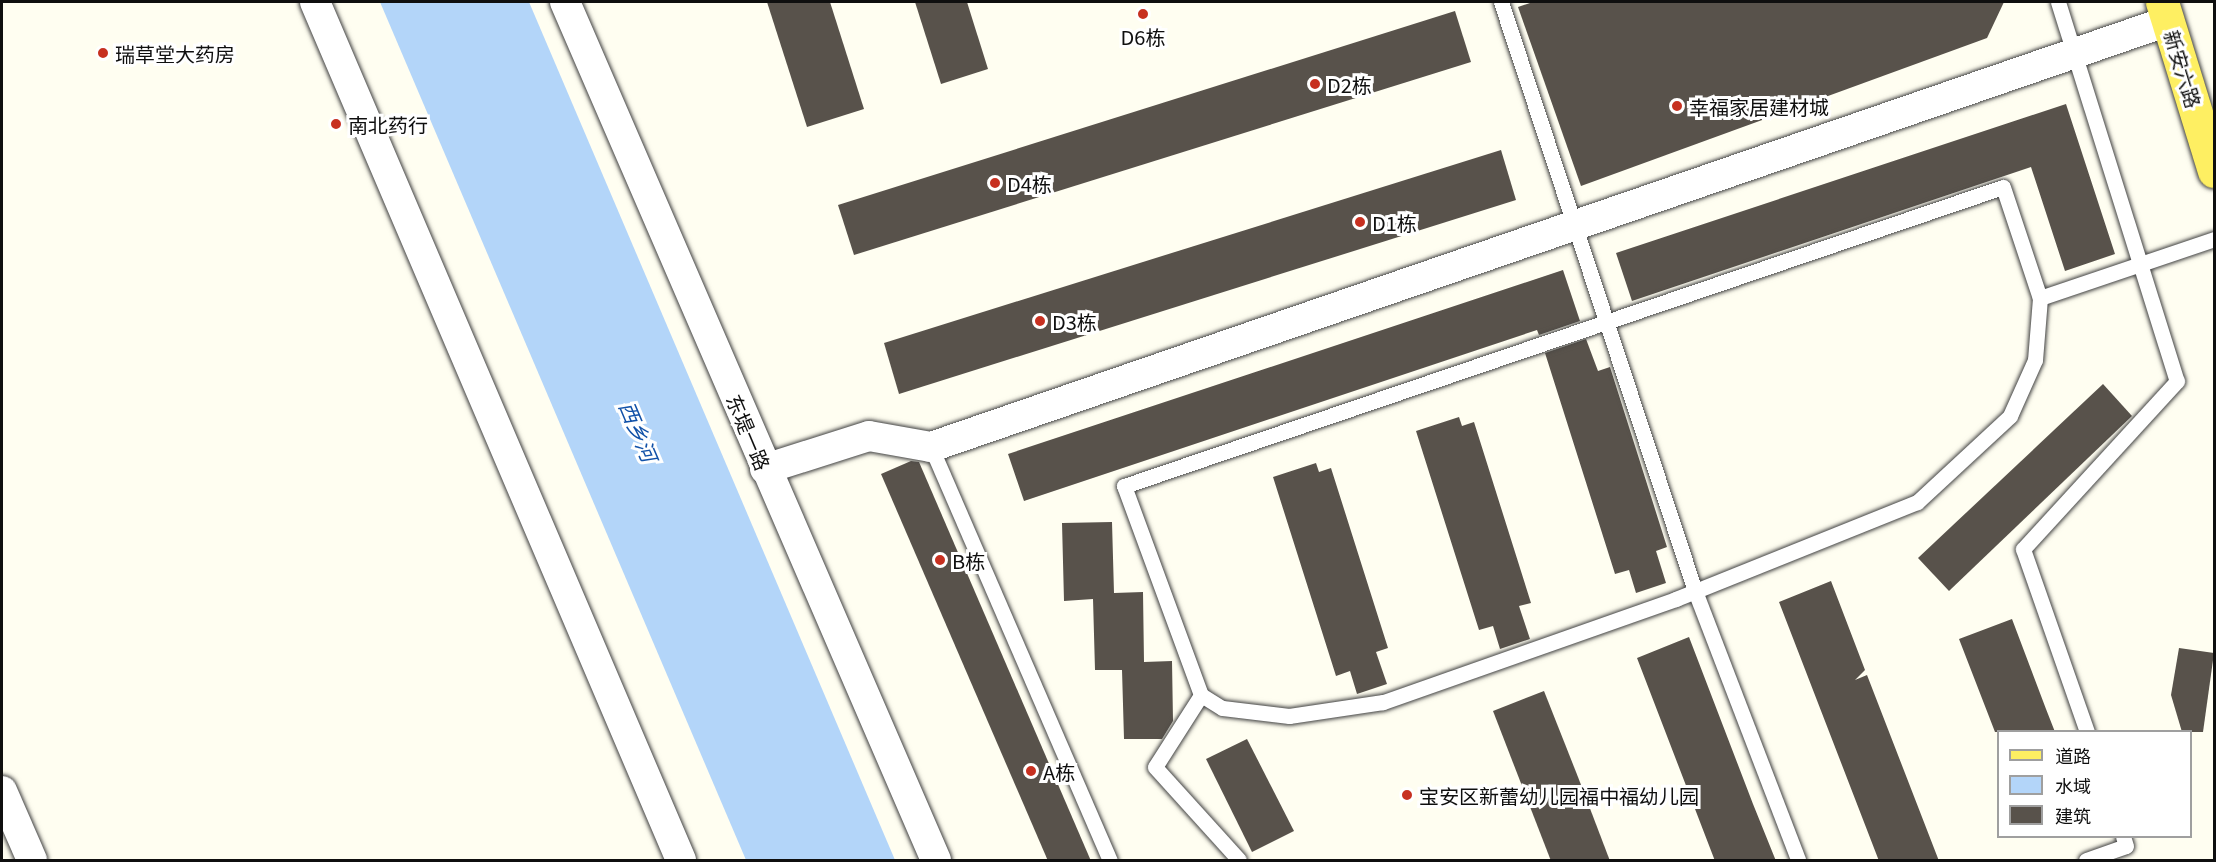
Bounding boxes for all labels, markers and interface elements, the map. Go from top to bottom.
marker: D6栋 [1136,7,1150,21]
place label: D6栋 [1121,24,1165,48]
street label: 新安六路 [2160,27,2206,111]
place label: 瑞草堂大药房 [115,41,235,65]
marker: 瑞草堂大药房 [96,46,110,60]
place label: D2栋 [1327,72,1372,96]
marker: D2栋 [1308,77,1322,91]
place label: 幸福家居建材城 [1689,94,1829,118]
marker: 幸福家居建材城 [1670,99,1684,113]
place label: 南北药行 [348,112,428,136]
marker: 南北药行 [329,117,343,131]
place label: D4栋 [1007,171,1052,195]
marker: D4栋 [988,176,1002,190]
place label: D1栋 [1372,210,1417,234]
marker: D1栋 [1353,215,1367,229]
place label: D3栋 [1052,309,1097,333]
marker: D3栋 [1033,314,1047,328]
street label: 东堤一路 [722,390,776,474]
water label: 西乡河 [615,397,663,465]
place label: B栋 [952,548,985,572]
marker: B栋 [933,553,947,567]
legend [1997,730,2192,838]
text: 道路 [2055,742,2091,768]
place label: A栋 [1043,759,1075,783]
marker: A栋 [1024,764,1038,778]
text: 水域 [2055,772,2091,798]
place label: 宝安区新蕾幼儿园福中福幼儿园 [1419,783,1699,807]
marker: 宝安区新蕾幼儿园福中福幼儿园 [1400,788,1414,802]
text: 建筑 [2055,802,2091,828]

